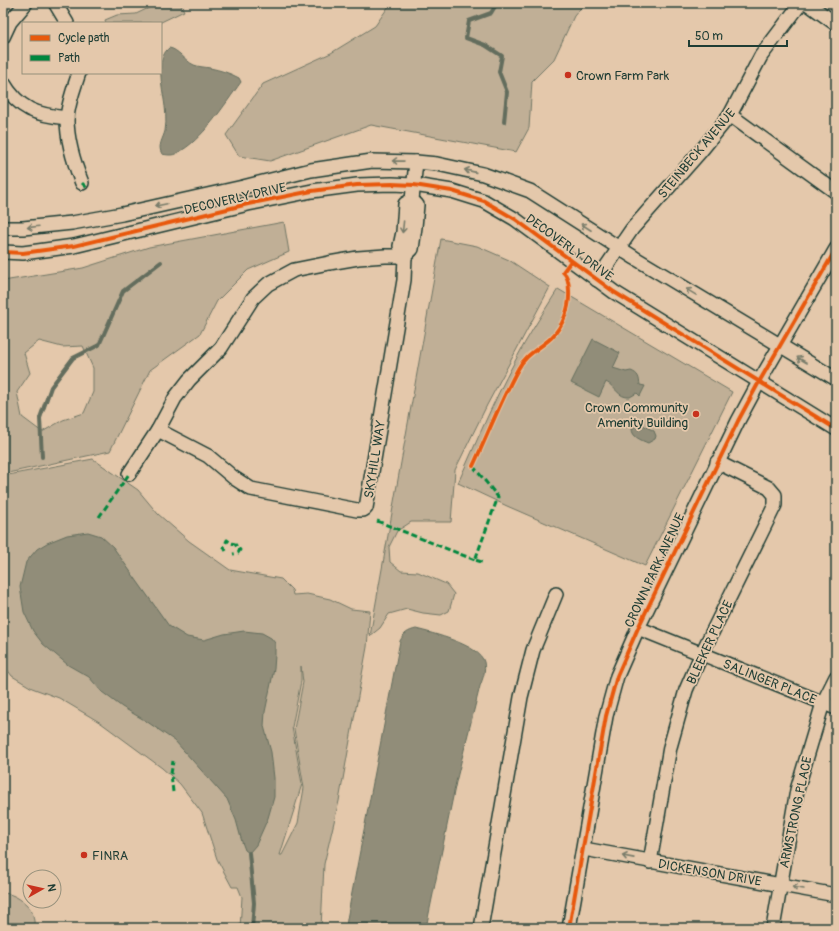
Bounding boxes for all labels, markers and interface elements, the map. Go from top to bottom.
legend [22,22,162,74]
scale bar [689,22,787,48]
text: 50 m [695,29,723,44]
text: Cycle path [58,31,110,46]
text: Path [58,51,80,66]
place label: Crown Farm Park [576,68,670,84]
marker: Crown Farm Park [563,70,573,80]
street label: STEINBECK AVENUE [654,105,739,202]
one-way arrow [392,157,405,165]
one-way arrow [464,166,477,174]
street label: DECOVERLY DRIVE [183,179,288,219]
one-way arrow [155,202,168,210]
street label: DECOVERLY DRIVE [523,211,617,285]
one-way arrow [399,220,407,233]
one-way arrow [27,223,40,231]
one-way arrow [581,223,592,231]
one-way arrow [685,288,697,296]
one-way arrow [796,355,808,363]
place label: Crown Community Amenity Building [585,400,688,431]
marker: Crown Community Amenity Building [691,409,701,419]
street label: SKYHILL WAY [361,419,389,499]
street label: CROWN PARK AVENUE [621,510,689,630]
street label: BLEEKER PLACE [683,598,736,687]
street label: SALINGER PLACE [721,656,819,708]
street label: ARMSTRONG PLACE [776,755,816,870]
place label: FINRA [92,848,129,864]
marker: FINRA [79,850,89,860]
one-way arrow [622,853,635,861]
street label: DICKENSON DRIVE [657,856,763,890]
north arrow [22,869,62,909]
text: N [44,883,58,893]
one-way arrow [792,883,805,891]

